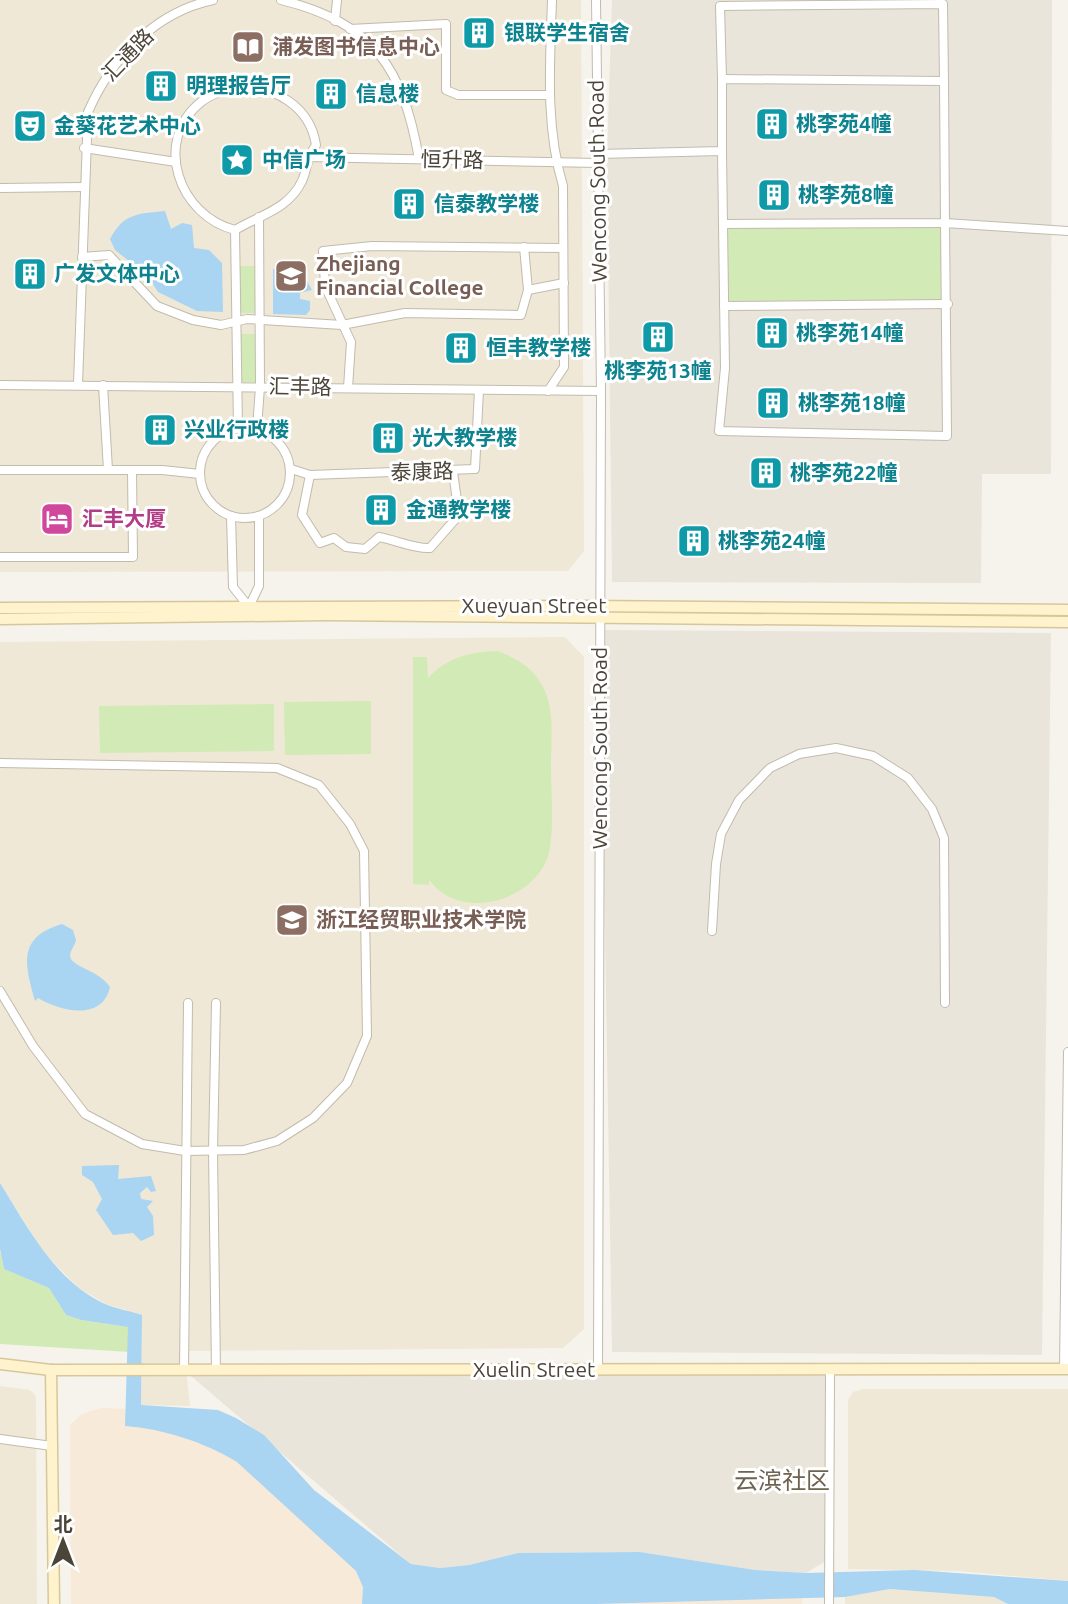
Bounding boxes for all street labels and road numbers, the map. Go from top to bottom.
street label: 汇通路 [97,23,158,85]
street label: Wencong South Road [583,80,611,282]
street label: 恒升路 [420,146,484,172]
street label: 汇丰路 [268,373,332,399]
street label: 泰康路 [390,458,454,484]
street label: Xueyuan Street [462,593,606,617]
street label: Wencong South Road [587,647,611,849]
street label: Xuelin Street [473,1357,595,1381]

